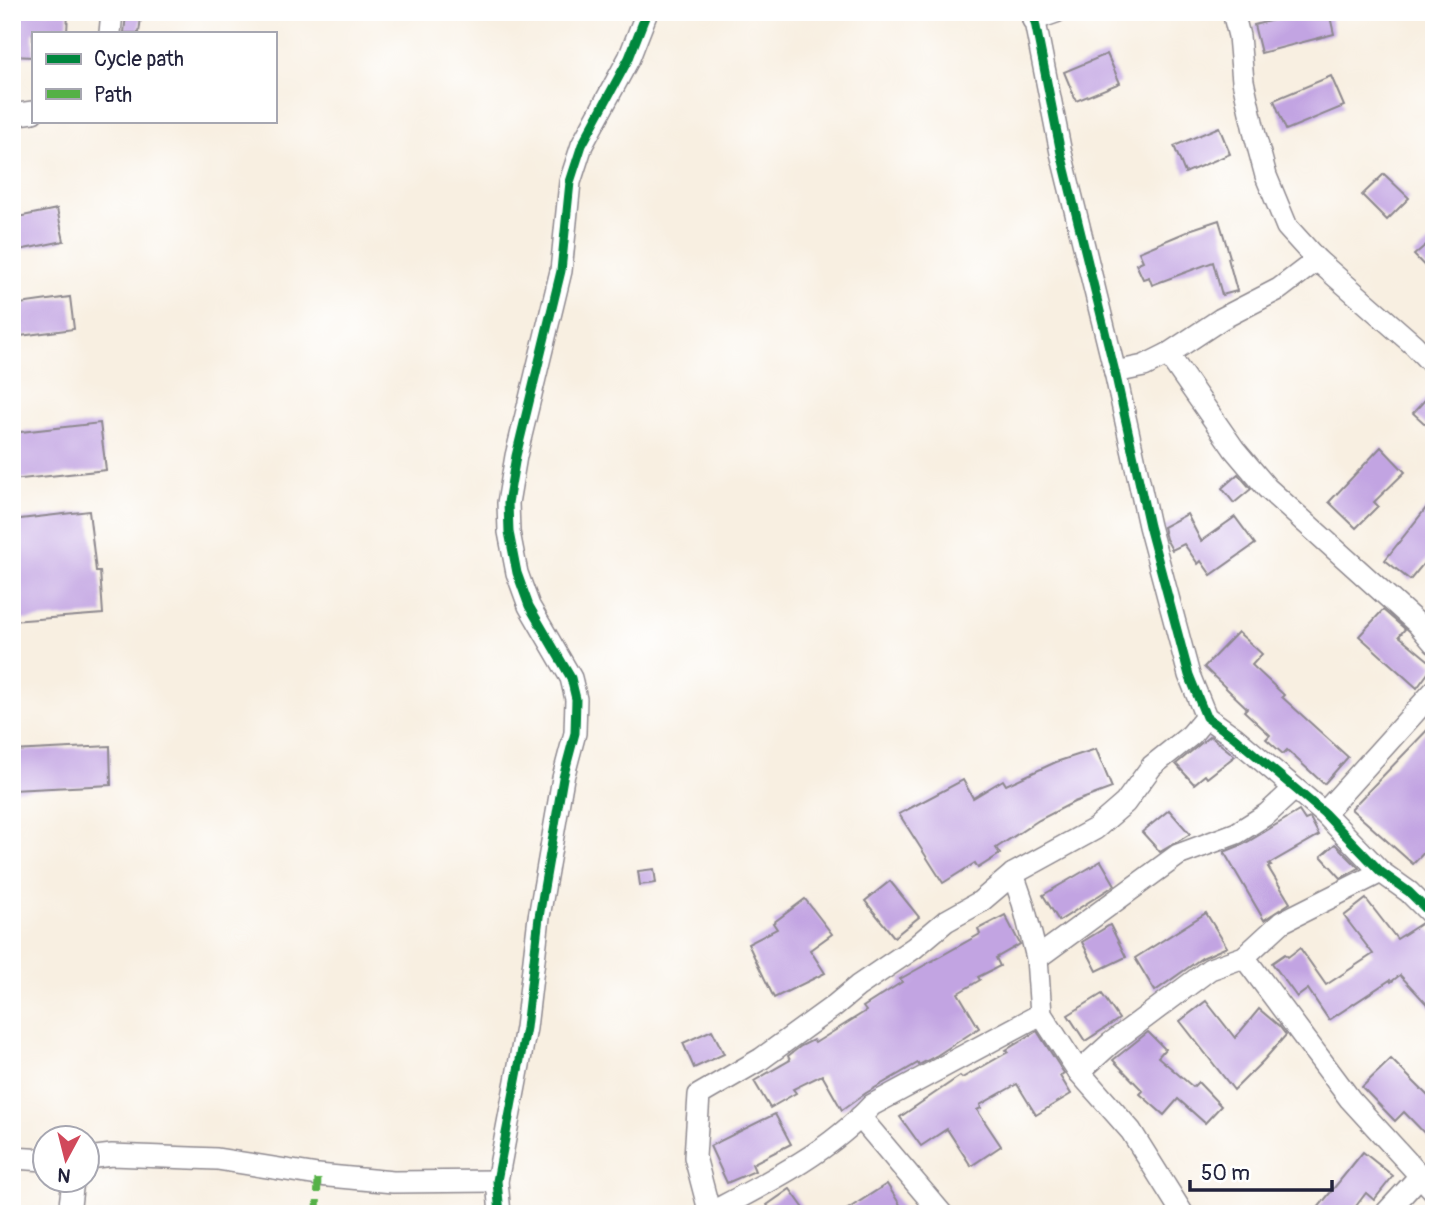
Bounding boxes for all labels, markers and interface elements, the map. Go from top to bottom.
legend [32,32,276,122]
text: Cycle path [94,46,184,73]
text: Path [94,82,132,109]
north arrow [32,1124,102,1194]
scale bar [1190,1149,1332,1193]
text: 50 m [1201,1160,1250,1187]
text: N [56,1162,72,1188]

